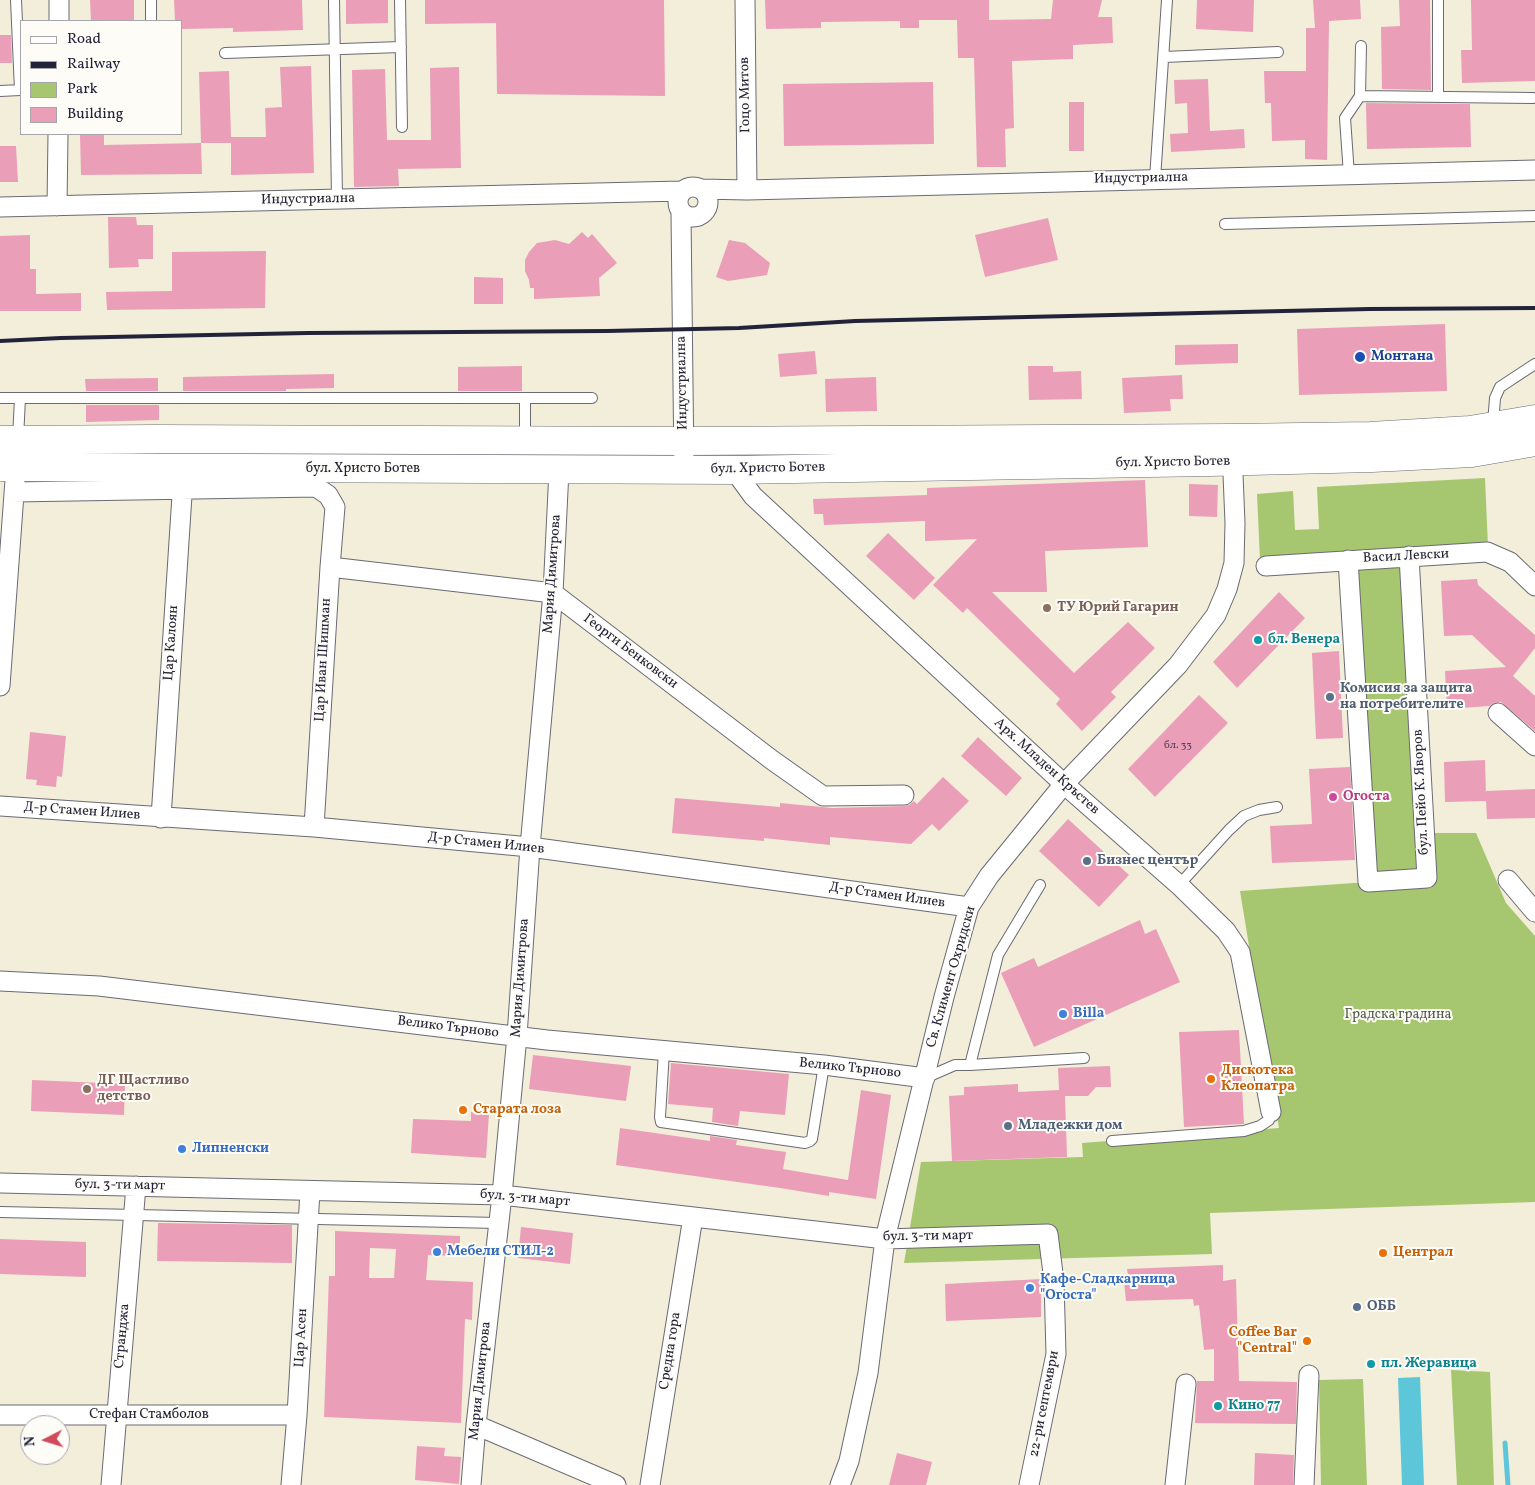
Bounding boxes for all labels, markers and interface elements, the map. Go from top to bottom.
legend [20,20,182,135]
text: Road [67,29,101,50]
text: Railway [67,54,120,75]
street label: Гоцо Митов [737,57,755,133]
text: Park [67,79,98,100]
text: Building [67,104,123,125]
street label: Индустриална [1094,170,1188,188]
street label: Индустриална [261,191,355,209]
street label: Индустриална [674,336,692,430]
place label: Монтана [1371,349,1433,365]
marker: Монтана [1353,350,1367,364]
street label: бул. Христо Ботев [1116,454,1230,472]
street label: бул. Христо Ботев [711,460,825,478]
street label: бул. Христо Ботев [306,461,420,477]
street label: Мария Димитрова [540,514,566,634]
street label: Васил Левски [1362,546,1450,568]
street label: Цар Иван Шишман [312,598,336,722]
place label: ТУ Юрий Гагарин [1057,600,1179,616]
marker: ТУ Юрий Гагарин [1041,602,1053,614]
street label: Цар Калоян [161,605,183,681]
street label: Георги Бенковски [579,611,681,693]
place label: бл. Венера [1268,632,1340,648]
marker: бл. Венера [1252,634,1264,646]
place label: Комисия за защита на потребителите [1340,681,1472,714]
marker: Комисия за защита на потребителите [1324,691,1336,703]
street label: Арх. Младен Кръстев [990,715,1102,819]
street label: бул. Пейо К. Яворов [1410,729,1434,855]
house number: бл. 33 [1164,739,1192,753]
place label: Огоста [1343,789,1390,805]
marker: Огоста [1327,791,1339,803]
street label: Д-р Стамен Илиев [23,800,141,824]
street label: Д-р Стамен Илиев [427,830,545,858]
place label: Бизнес център [1097,853,1198,869]
marker: Бизнес център [1081,855,1093,867]
street label: Д-р Стамен Илиев [828,880,946,912]
street label: Св. Климент Охридски [924,904,980,1050]
street label: Мария Димитрова [508,918,534,1038]
place label: Billa [1073,1006,1104,1022]
park label: Градска градина [1345,1007,1451,1023]
marker: Billa [1057,1008,1069,1020]
street label: Велико Търново [396,1013,500,1043]
street label: Велико Търново [798,1055,902,1083]
place label: Дискотека Клеопатра [1221,1063,1295,1096]
place label: ДГ Щастливо детство [97,1073,189,1106]
marker: Дискотека Клеопатра [1205,1073,1217,1085]
marker: ДГ Щастливо детство [81,1083,93,1095]
place label: Старата лоза [473,1102,562,1118]
marker: Старата лоза [457,1104,469,1116]
place label: Младежки дом [1018,1118,1123,1134]
marker: Младежки дом [1002,1120,1014,1132]
place label: Липненски [192,1141,269,1157]
marker: Липненски [176,1143,188,1155]
street label: бул. 3-ти март [75,1177,165,1195]
street label: бул. 3-ти март [479,1187,571,1211]
street label: бул. 3-ти март [883,1228,973,1246]
place label: Мебели СТИЛ-2 [447,1244,554,1260]
place label: Централ [1393,1245,1453,1261]
marker: Мебели СТИЛ-2 [431,1246,443,1258]
marker: Централ [1377,1247,1389,1259]
place label: Кафе-Сладкарница "Огоста" [1040,1272,1175,1304]
marker: Кафе-Сладкарница "Огоста" [1024,1282,1036,1294]
place label: ОББ [1367,1299,1396,1315]
marker: ОББ [1351,1301,1363,1313]
street label: Странджа [112,1303,134,1369]
street label: Цар Асен [292,1308,312,1368]
street label: Средна гора [657,1311,685,1391]
street label: Мария Димитрова [466,1321,496,1441]
place label: Coffee Bar "Central" [1229,1325,1297,1358]
marker: Coffee Bar "Central" [1301,1335,1313,1347]
street label: 22-ри септември [1026,1349,1064,1459]
place label: пл. Жеравица [1381,1356,1477,1372]
marker: пл. Жеравица [1365,1358,1377,1370]
place label: Кино 77 [1228,1398,1281,1414]
marker: Кино 77 [1212,1400,1224,1412]
street label: Стефан Стамболов [89,1407,209,1423]
north arrow [20,1415,70,1465]
text: N [21,1435,40,1447]

